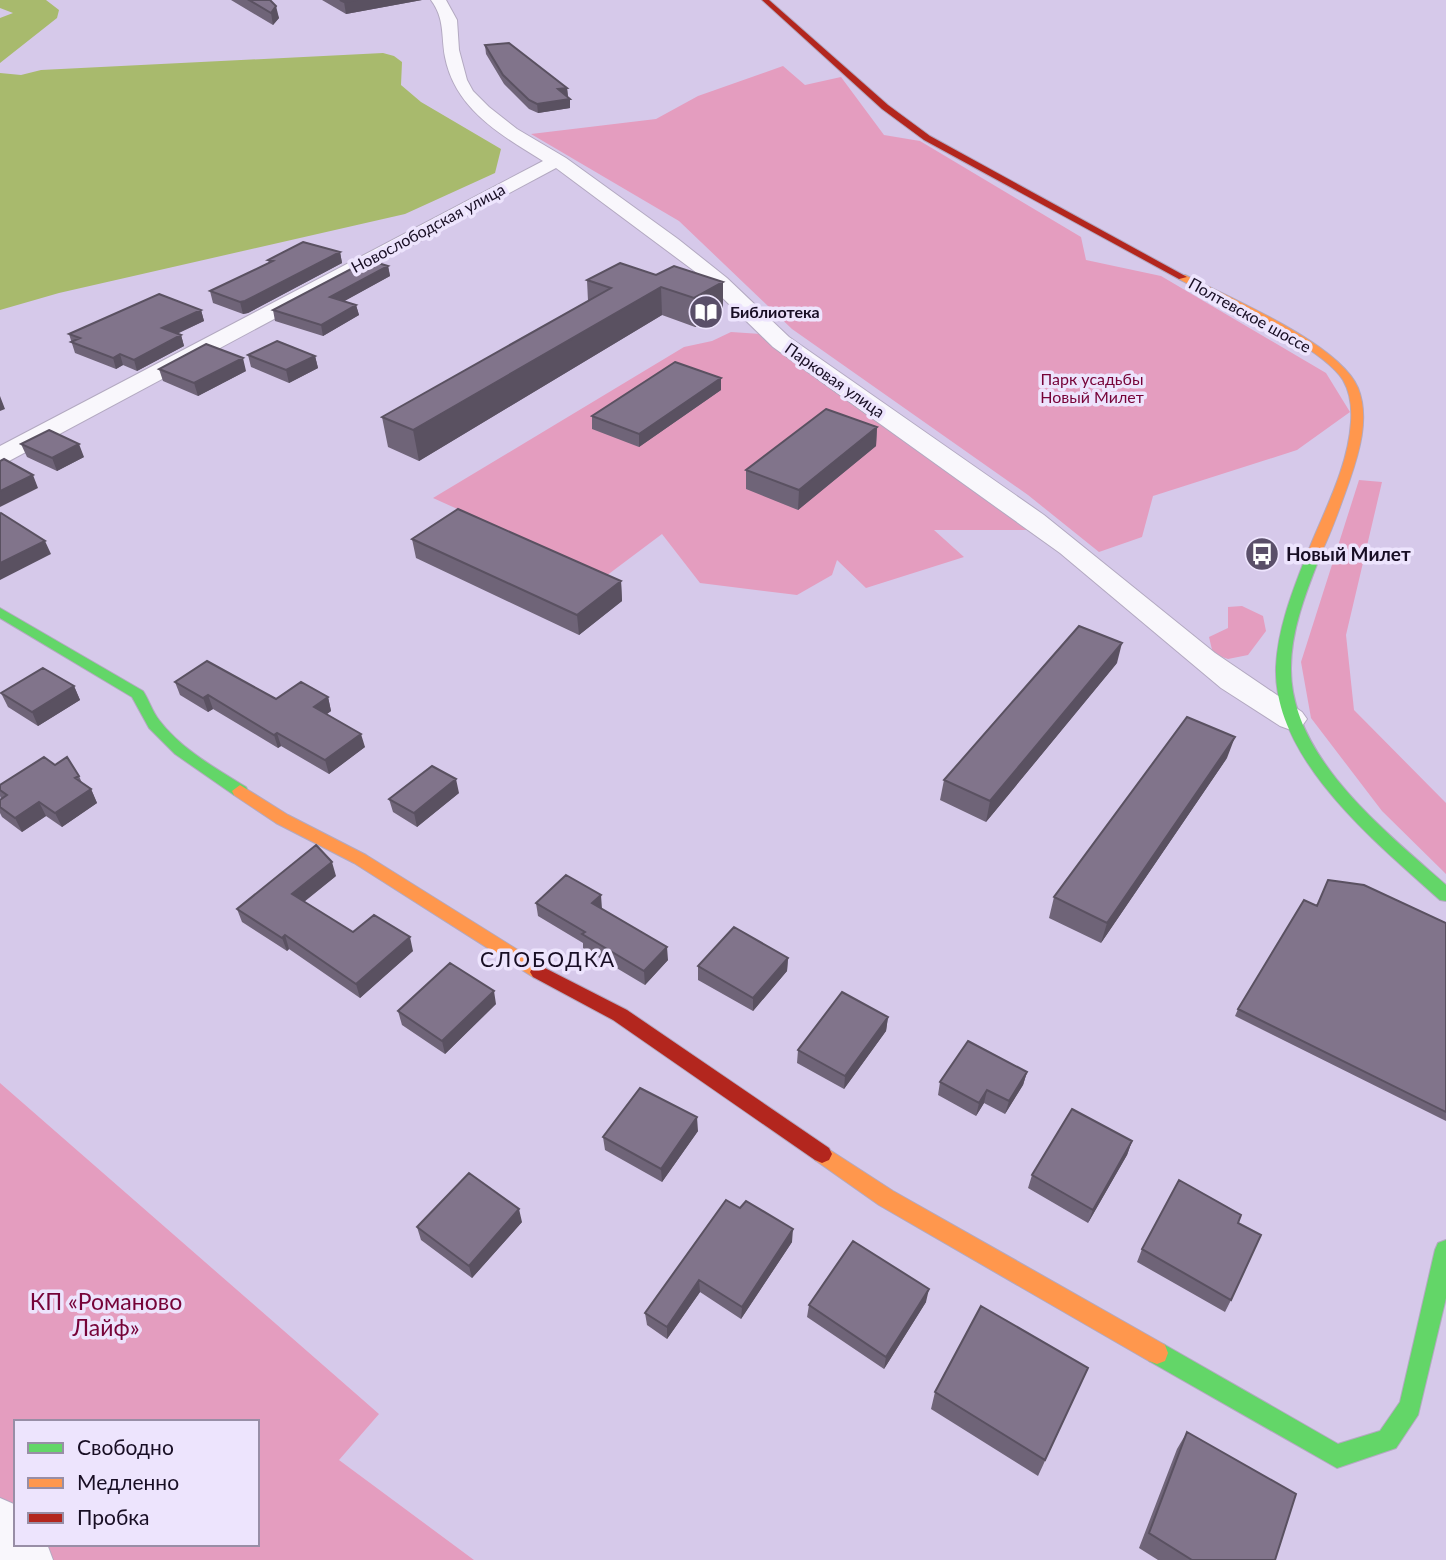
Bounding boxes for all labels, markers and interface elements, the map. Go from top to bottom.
street label: Новослободская улица [348,179,508,276]
street label: Полтевское шоссе [1186,273,1315,356]
library icon: Библиотека [687,293,725,331]
place label: Библиотека [730,302,820,321]
street label: Парковая улица [782,338,889,421]
park label: Парк усадьбы Новый Милет [1040,369,1144,406]
bus stop icon: Новый Милет [1243,535,1281,573]
place label: Новый Милет [1286,542,1411,565]
district label: СЛОБОДКА [480,946,616,971]
park label: КП «Романово Лайф» [30,1287,182,1341]
legend [14,1420,259,1546]
text: Свободно [77,1434,174,1459]
text: Медленно [77,1469,179,1494]
text: Пробка [77,1504,150,1529]

